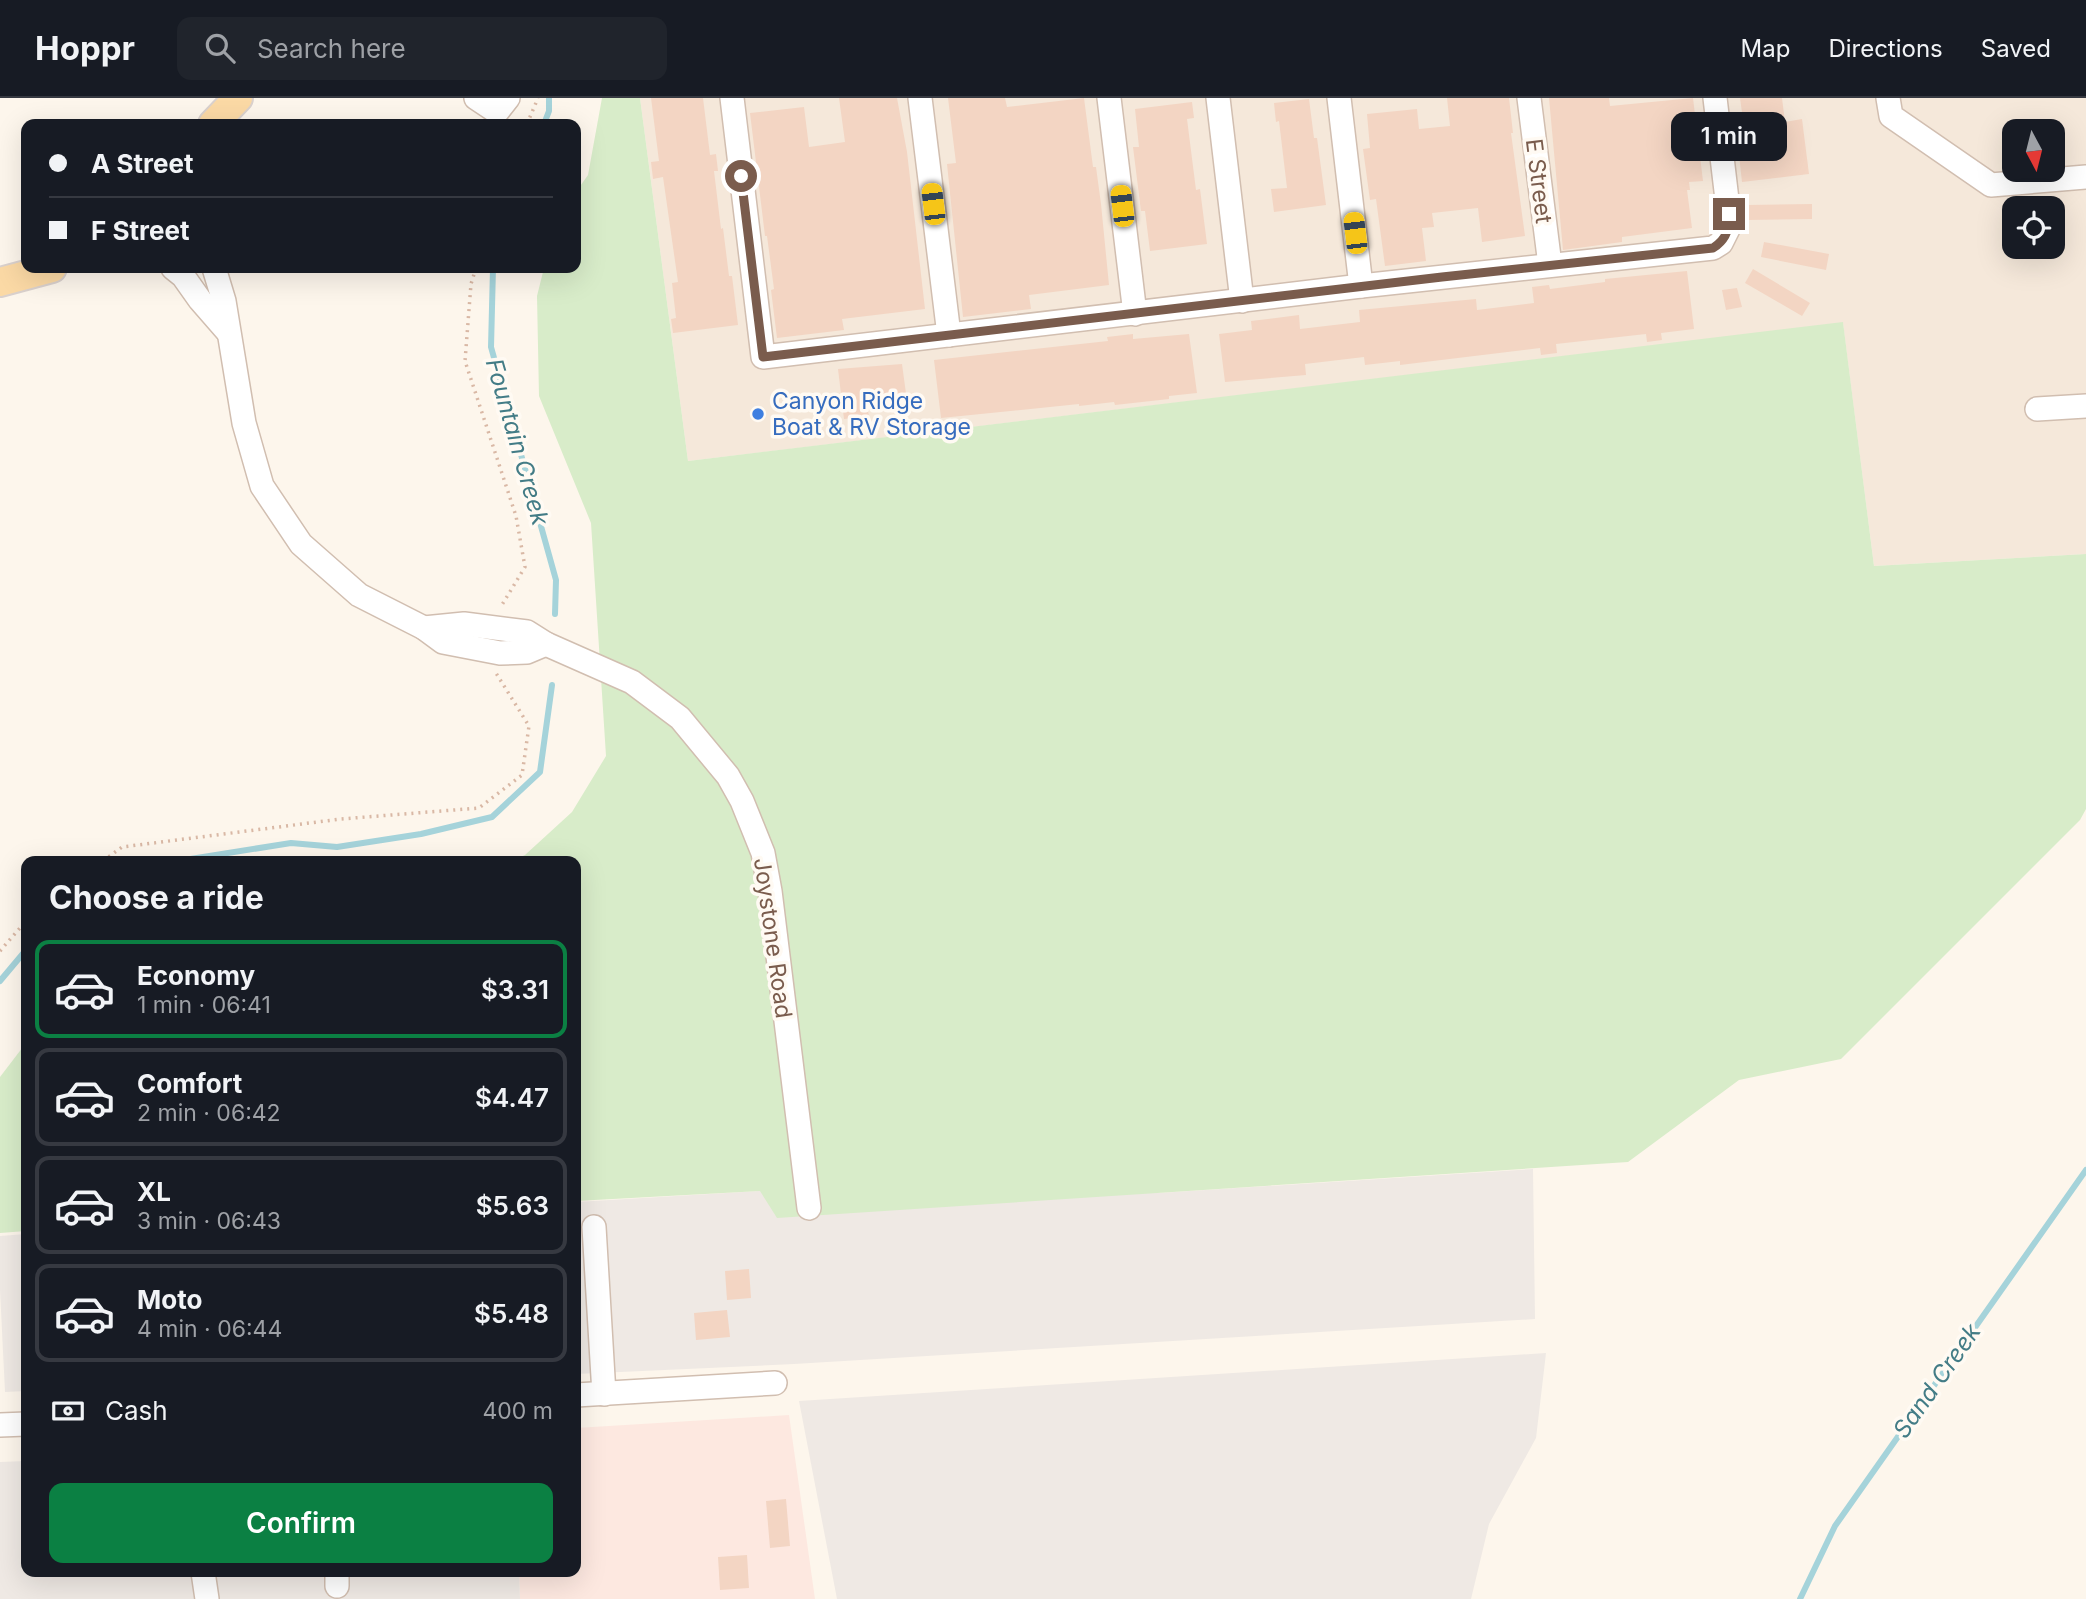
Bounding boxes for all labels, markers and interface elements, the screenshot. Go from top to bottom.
search box [177,17,667,80]
text: Hoppr [35,28,135,68]
icon: search [201,29,239,67]
text: Search here [257,33,406,64]
text: Map [1741,34,1790,63]
text: Directions [1828,34,1943,63]
text: Saved [1981,34,2051,63]
callout: 1 min [1671,113,1787,162]
north arrow [2002,119,2065,182]
map controls [2002,119,2065,259]
text: 1 min [1701,122,1757,150]
street label: E Street [1520,137,1558,225]
text: A Street [91,148,194,179]
route start [725,160,757,192]
car [921,182,946,226]
car [1110,184,1135,228]
button: locate [2002,196,2065,259]
route end [1713,198,1745,230]
car [1343,211,1368,255]
text: F Street [91,215,189,246]
water label: Fountain Creek [480,355,555,529]
place label: Canyon Ridge Boat & RV Storage [772,387,971,441]
marker: Canyon Ridge Boat & RV Storage [750,406,766,422]
street label: Joystone Road [748,856,798,1020]
text: Choose a ride [49,878,264,917]
icon: car [53,958,116,1021]
text: Economy [137,960,255,991]
text: $3.31 [481,974,549,1005]
text: 1 min · 06:41 [137,991,271,1019]
icon: car [53,1066,116,1129]
text: Comfort [137,1068,242,1099]
text: $4.47 [475,1082,549,1113]
text: 2 min · 06:42 [137,1099,281,1127]
icon: car [53,1174,116,1237]
text: XL [137,1176,171,1207]
text: $5.63 [476,1190,549,1221]
text: 3 min · 06:43 [137,1207,281,1235]
icon: car [53,1282,116,1345]
text: Moto [137,1284,202,1315]
text: $5.48 [474,1298,549,1329]
text: 4 min · 06:44 [137,1315,282,1343]
water label: Sand Creek [1887,1317,1987,1443]
icon: cash [49,1392,87,1430]
text: Cash [105,1395,168,1426]
text: 400 m [483,1397,553,1425]
button: Confirm [49,1483,553,1563]

